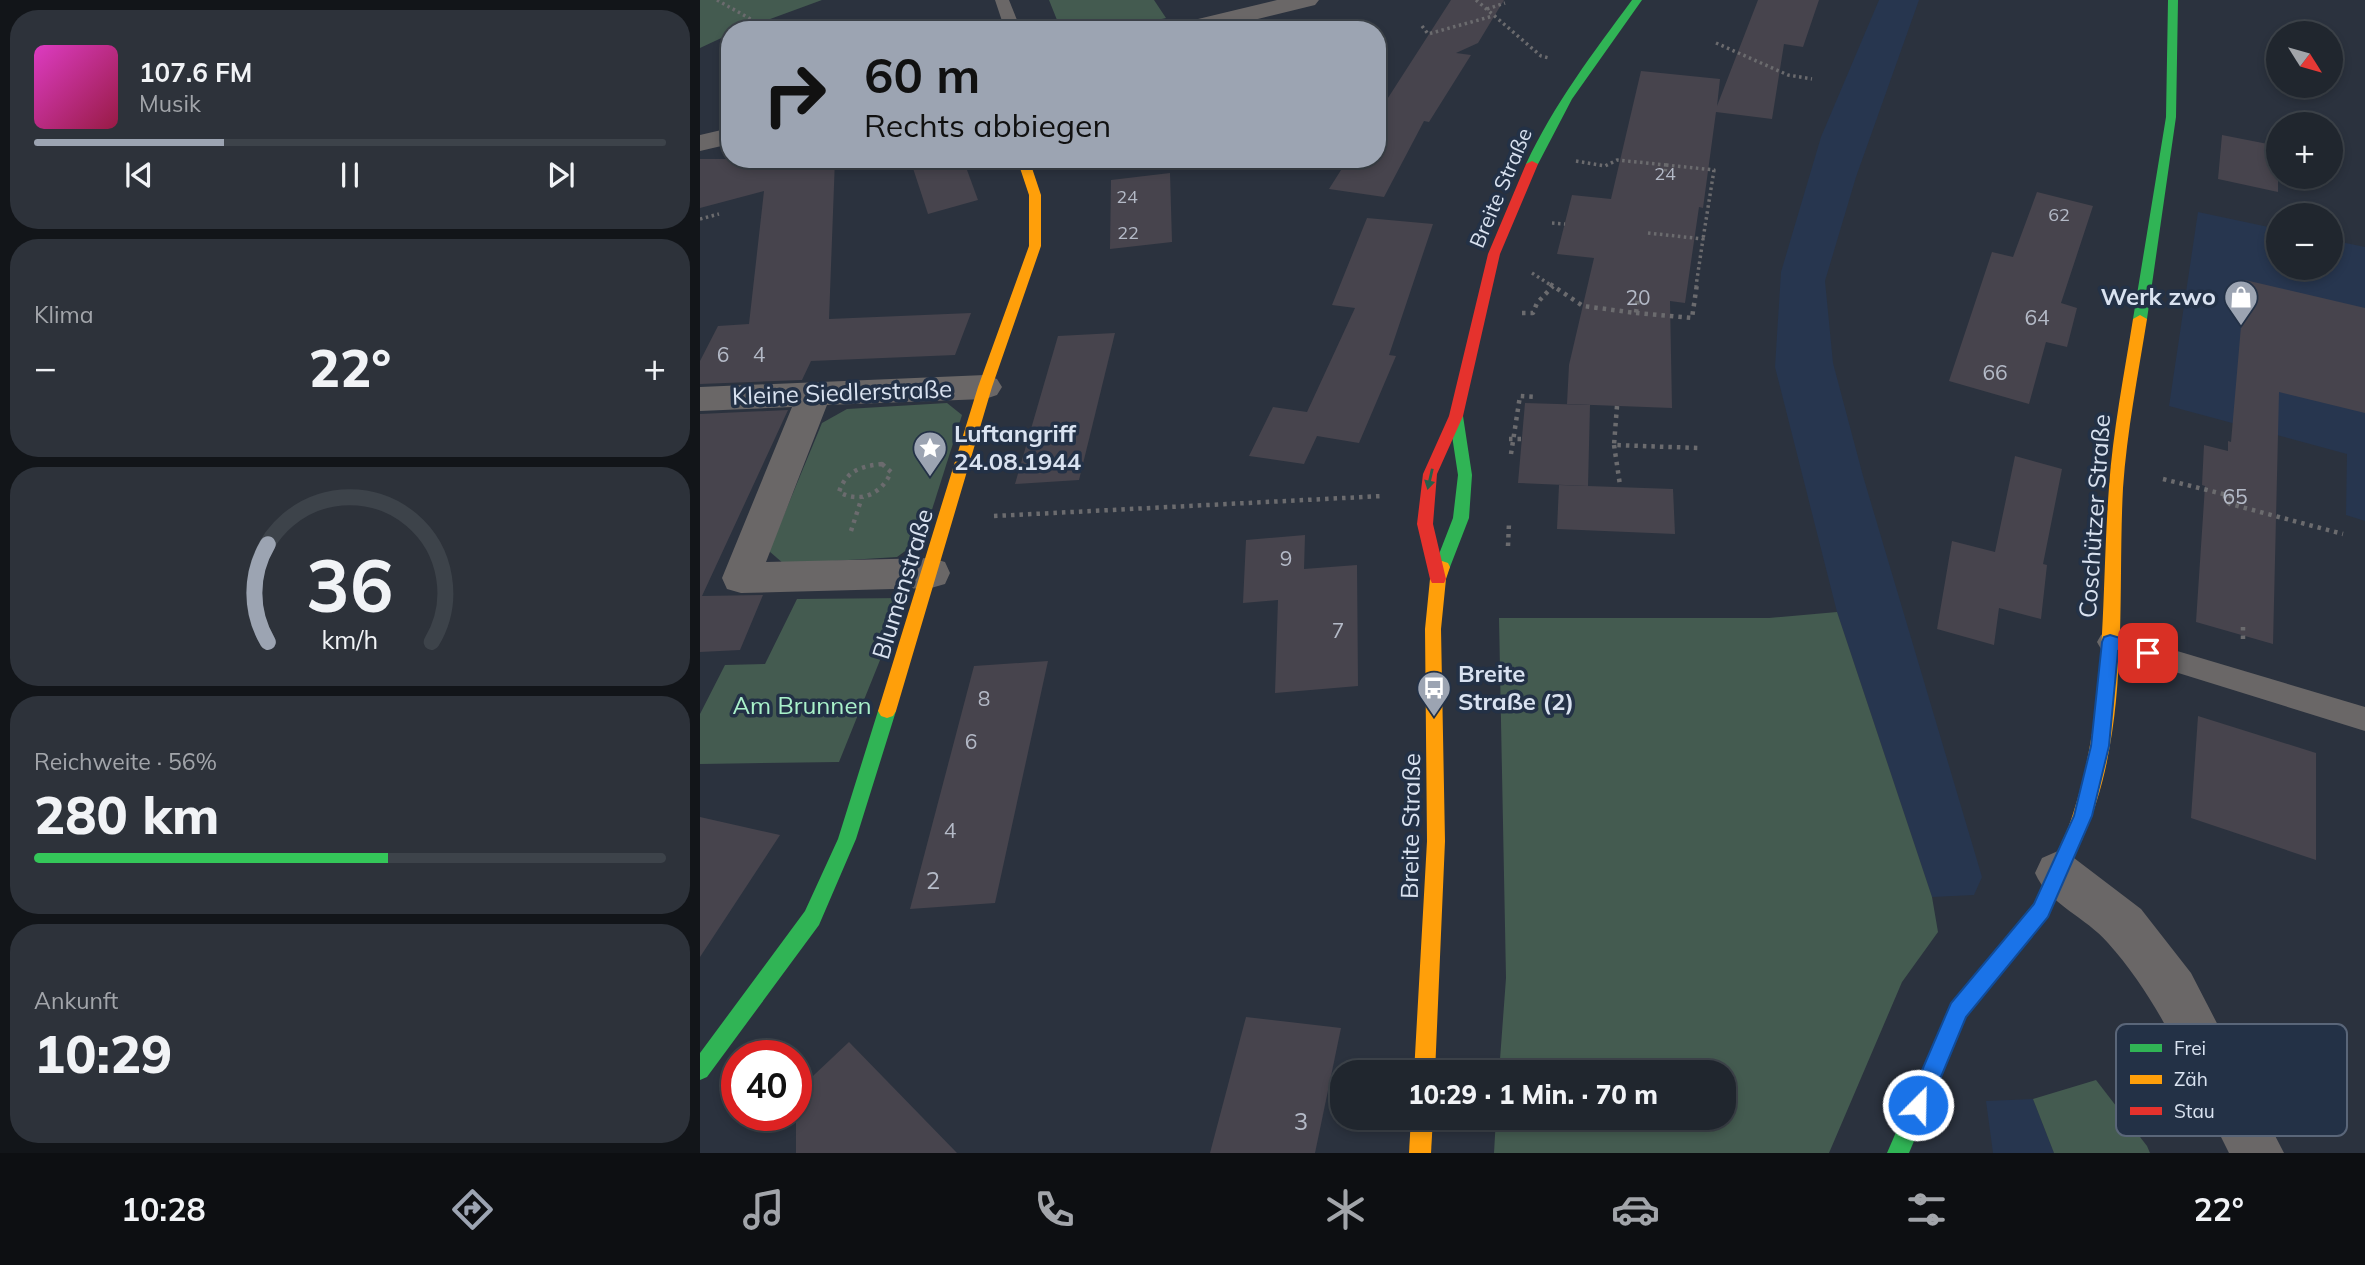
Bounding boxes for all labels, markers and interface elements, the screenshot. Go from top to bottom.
north arrow [2266,21,2343,98]
map controls [2266,21,2343,280]
text: 60 m [864,44,980,105]
icon: right [749,49,840,140]
text: 107.6 FM [139,56,252,89]
text: Musik [139,89,201,118]
text: Rechts abbiegen [864,105,1111,145]
button: + [2266,112,2343,189]
street label: Breite Straße [1463,124,1537,251]
icon: previous [120,156,158,194]
icon: pause [331,156,369,194]
icon: next [542,156,580,194]
house number: 24 [1654,162,1676,185]
house number: 24 [1116,185,1138,208]
house number: 62 [2048,203,2070,226]
button: − [2266,203,2343,280]
house number: 22 [1117,221,1139,244]
shop icon: Werk zwo [2222,278,2260,327]
place label: Werk zwo [2101,281,2216,311]
house number: 20 [1625,284,1651,310]
text: Klima [34,300,94,329]
house number: 64 [2024,304,2050,330]
text: 22° [309,335,391,400]
house number: 6 [717,341,729,367]
house number: 4 [753,341,766,367]
text: − [34,343,57,391]
text: + [643,343,666,391]
house number: 66 [1982,359,2008,385]
street label: Kleine Siedlerstraße [732,373,952,411]
street label: Coschützer Straße [2072,413,2116,619]
place label: Luftangriff 24.08.1944 [954,418,1081,476]
place icon: Luftangriff 24.08.1944 [911,429,949,478]
one-way arrow [1425,468,1436,490]
house number: 65 [2222,483,2248,509]
street label: Blumenstraße [865,505,939,662]
text: 36 [306,540,394,631]
house number: 9 [1280,545,1292,571]
house number: 7 [1332,617,1344,643]
pin [2118,623,2178,683]
text: km/h [322,624,378,655]
icon: arrive [2129,634,2167,672]
place label: Breite Straße (2) [1458,658,1574,716]
bus stop icon: Breite Straße (2) [1415,669,1453,718]
house number: 8 [978,685,990,711]
park label: Am Brunnen [732,690,872,720]
house number: 6 [965,728,977,754]
text: Reichweite · 56% [34,747,217,776]
street label: Breite Straße [1394,753,1426,899]
text: 280 km [34,782,219,847]
house number: 4 [944,817,957,843]
house number: 2 [926,865,940,895]
text: Ankunft [34,986,118,1015]
text: 10:29 [34,1021,172,1086]
legend [2116,1024,2347,1136]
text: Frei [2174,1036,2206,1060]
speed limit sign: 40 [721,1040,812,1131]
text: Zäh [2174,1067,2208,1091]
position arrow [1881,1068,1955,1142]
text: 10:29 · 1 Min. · 70 m [1408,1078,1658,1111]
text: Stau [2174,1099,2215,1123]
house number: 3 [1294,1106,1308,1136]
icon: directions [448,1185,497,1234]
icon: music [739,1185,788,1234]
icon: phone [1030,1185,1079,1234]
icon: climate [1321,1185,1370,1234]
icon: car [1611,1185,1660,1234]
icon: filters [1902,1185,1951,1234]
text: 10:28 [121,1189,206,1229]
text: 22° [2193,1189,2244,1229]

